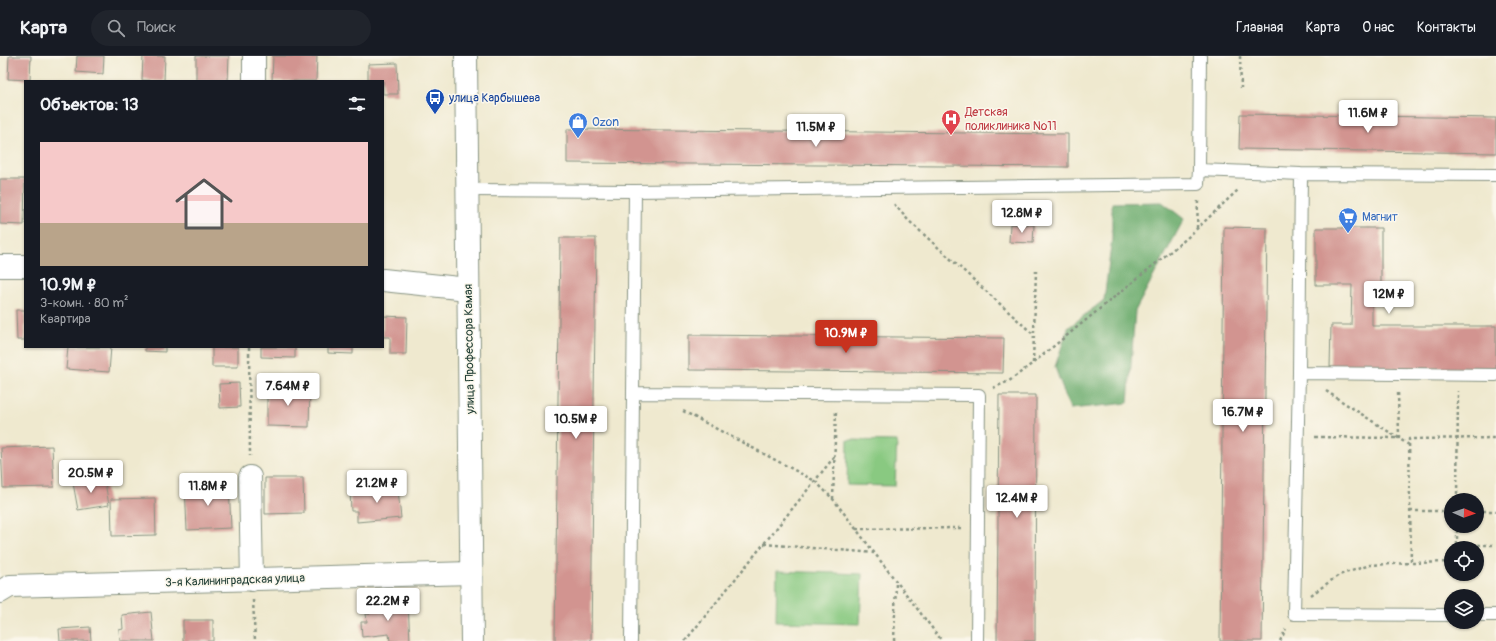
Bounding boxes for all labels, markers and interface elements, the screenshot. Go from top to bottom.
search box [91,10,371,46]
text: Карта [20,16,67,40]
icon: search [105,17,127,39]
text: Поиск [137,18,176,37]
text: Главная [1236,19,1283,36]
text: Карта [1305,19,1340,36]
text: О нас [1362,19,1395,36]
text: Контакты [1417,19,1476,36]
bus stop icon: улица Карбышева [424,87,446,115]
place label: улица Карбышева [448,91,541,106]
icon: filters [346,93,368,115]
text: Объектов: 13 [40,94,139,115]
pin: 11.6M ₽ [1331,100,1405,134]
place label: Детская поликлиника №11 [964,105,1057,134]
text: 11.6M ₽ [1348,105,1388,121]
hospital icon: Детская поликлиника №11 [940,108,962,136]
shop icon: Ozon [567,111,589,139]
pin: 11.5M ₽ [779,114,853,148]
place label: Ozon [592,115,619,130]
text: 11.5M ₽ [796,119,836,135]
icon: home [168,168,240,240]
pin: 12.8M ₽ [985,200,1059,234]
text: 12.8M ₽ [1001,205,1043,221]
supermarket icon: Магнит [1337,206,1359,234]
place label: Магнит [1362,210,1398,225]
text: 10.9M ₽ [40,274,97,295]
pin: 12M ₽ [1361,281,1417,315]
street label: улица Профессора Камая [461,283,478,415]
text: 12M ₽ [1373,286,1405,302]
text: 3-комн. · 80 m² [40,295,128,311]
text: Квартира [40,311,91,327]
pin: 10.9M ₽ [809,320,883,354]
text: 10.9M ₽ [824,325,868,341]
pin: 7.64M ₽ [251,373,325,407]
text: 7.64M ₽ [266,378,310,394]
pin: 16.7M ₽ [1206,399,1280,433]
text: 16.7M ₽ [1222,404,1264,420]
pin: 10.5M ₽ [539,406,613,440]
text: 10.5M ₽ [554,411,598,427]
pin: 20.5M ₽ [54,460,128,494]
text: 20.5M ₽ [68,465,114,481]
pin: 21.2M ₽ [340,470,414,504]
pin: 11.8M ₽ [171,473,245,507]
text: 21.2M ₽ [356,475,398,491]
text: 11.8M ₽ [188,478,228,494]
pin: 12.4M ₽ [980,485,1054,519]
text: 12.4M ₽ [996,490,1038,506]
north arrow [1444,493,1484,533]
map controls [1444,493,1484,629]
button: locate [1444,541,1484,581]
street label: 3-я Калининградская улица [165,571,306,590]
pin: 22.2M ₽ [351,588,425,622]
button: layers [1444,589,1484,629]
text: 22.2M ₽ [366,593,410,609]

